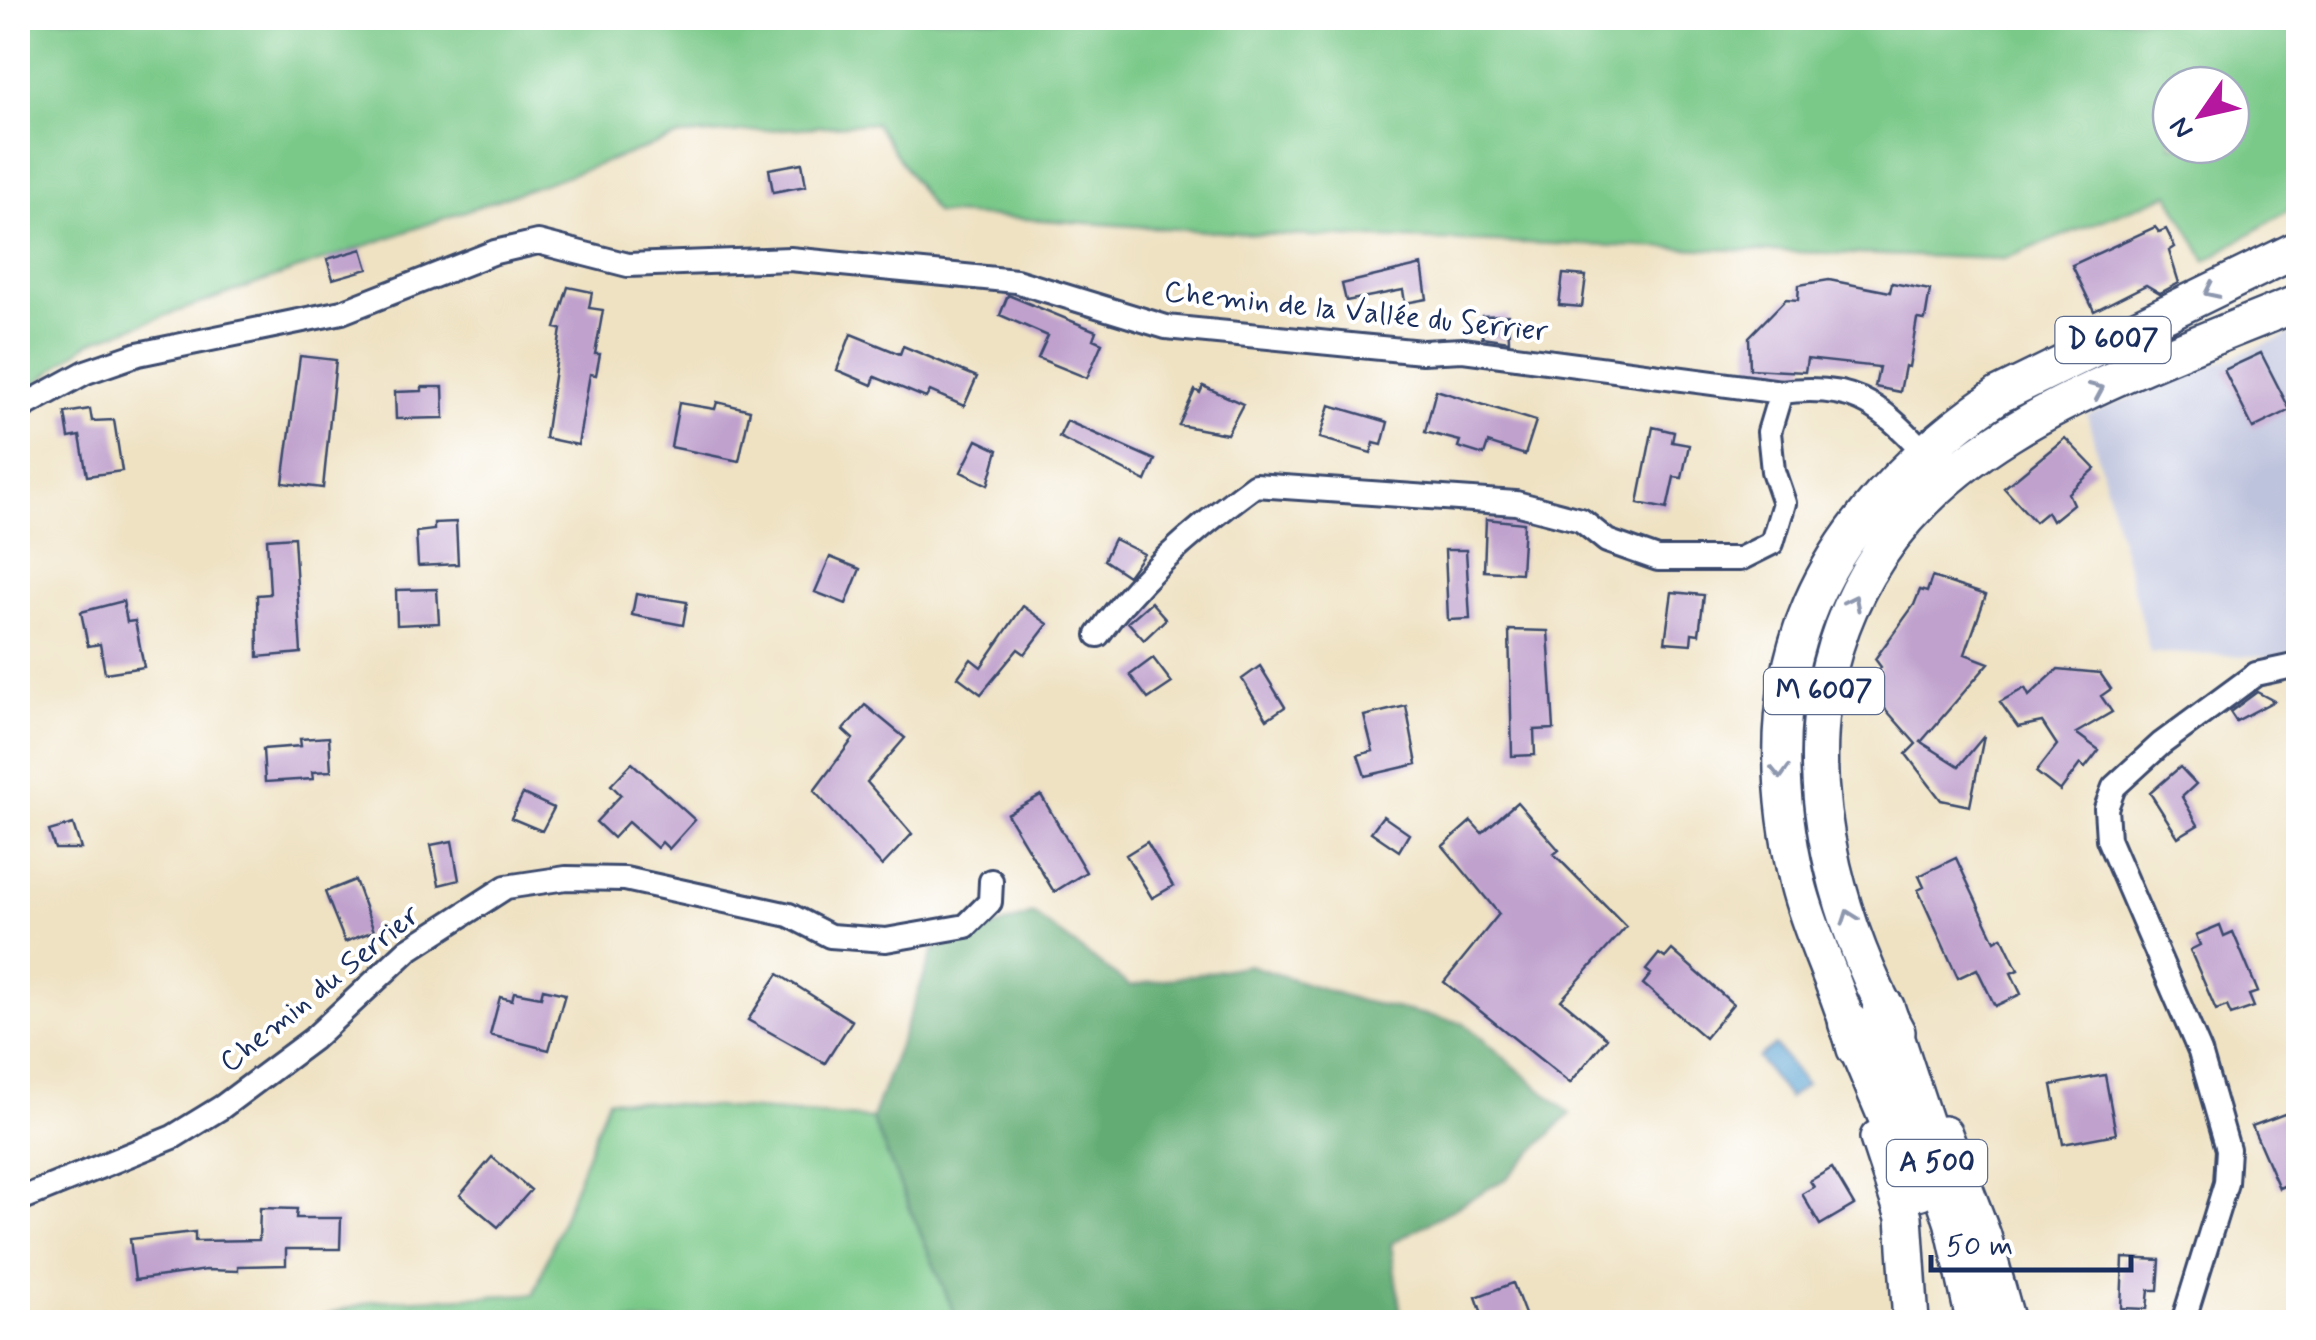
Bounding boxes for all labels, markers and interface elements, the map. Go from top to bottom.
north arrow [2151,65,2251,165]
text: N [2162,110,2203,146]
street label: Chemin de la Vallée du Serrier [1162,272,1550,352]
one-way arrow [2203,279,2221,299]
road number: D 6007 [2056,317,2170,363]
one-way arrow [2087,382,2105,402]
one-way arrow [1841,594,1861,612]
road number: M 6007 [1764,668,1884,714]
one-way arrow [1769,764,1790,780]
street label: Chemin du Serrier [212,896,429,1082]
one-way arrow [1840,910,1861,927]
road number: A 500 [1887,1140,1987,1186]
scale bar [1931,1210,2131,1272]
text: 50 m [1946,1227,2013,1266]

